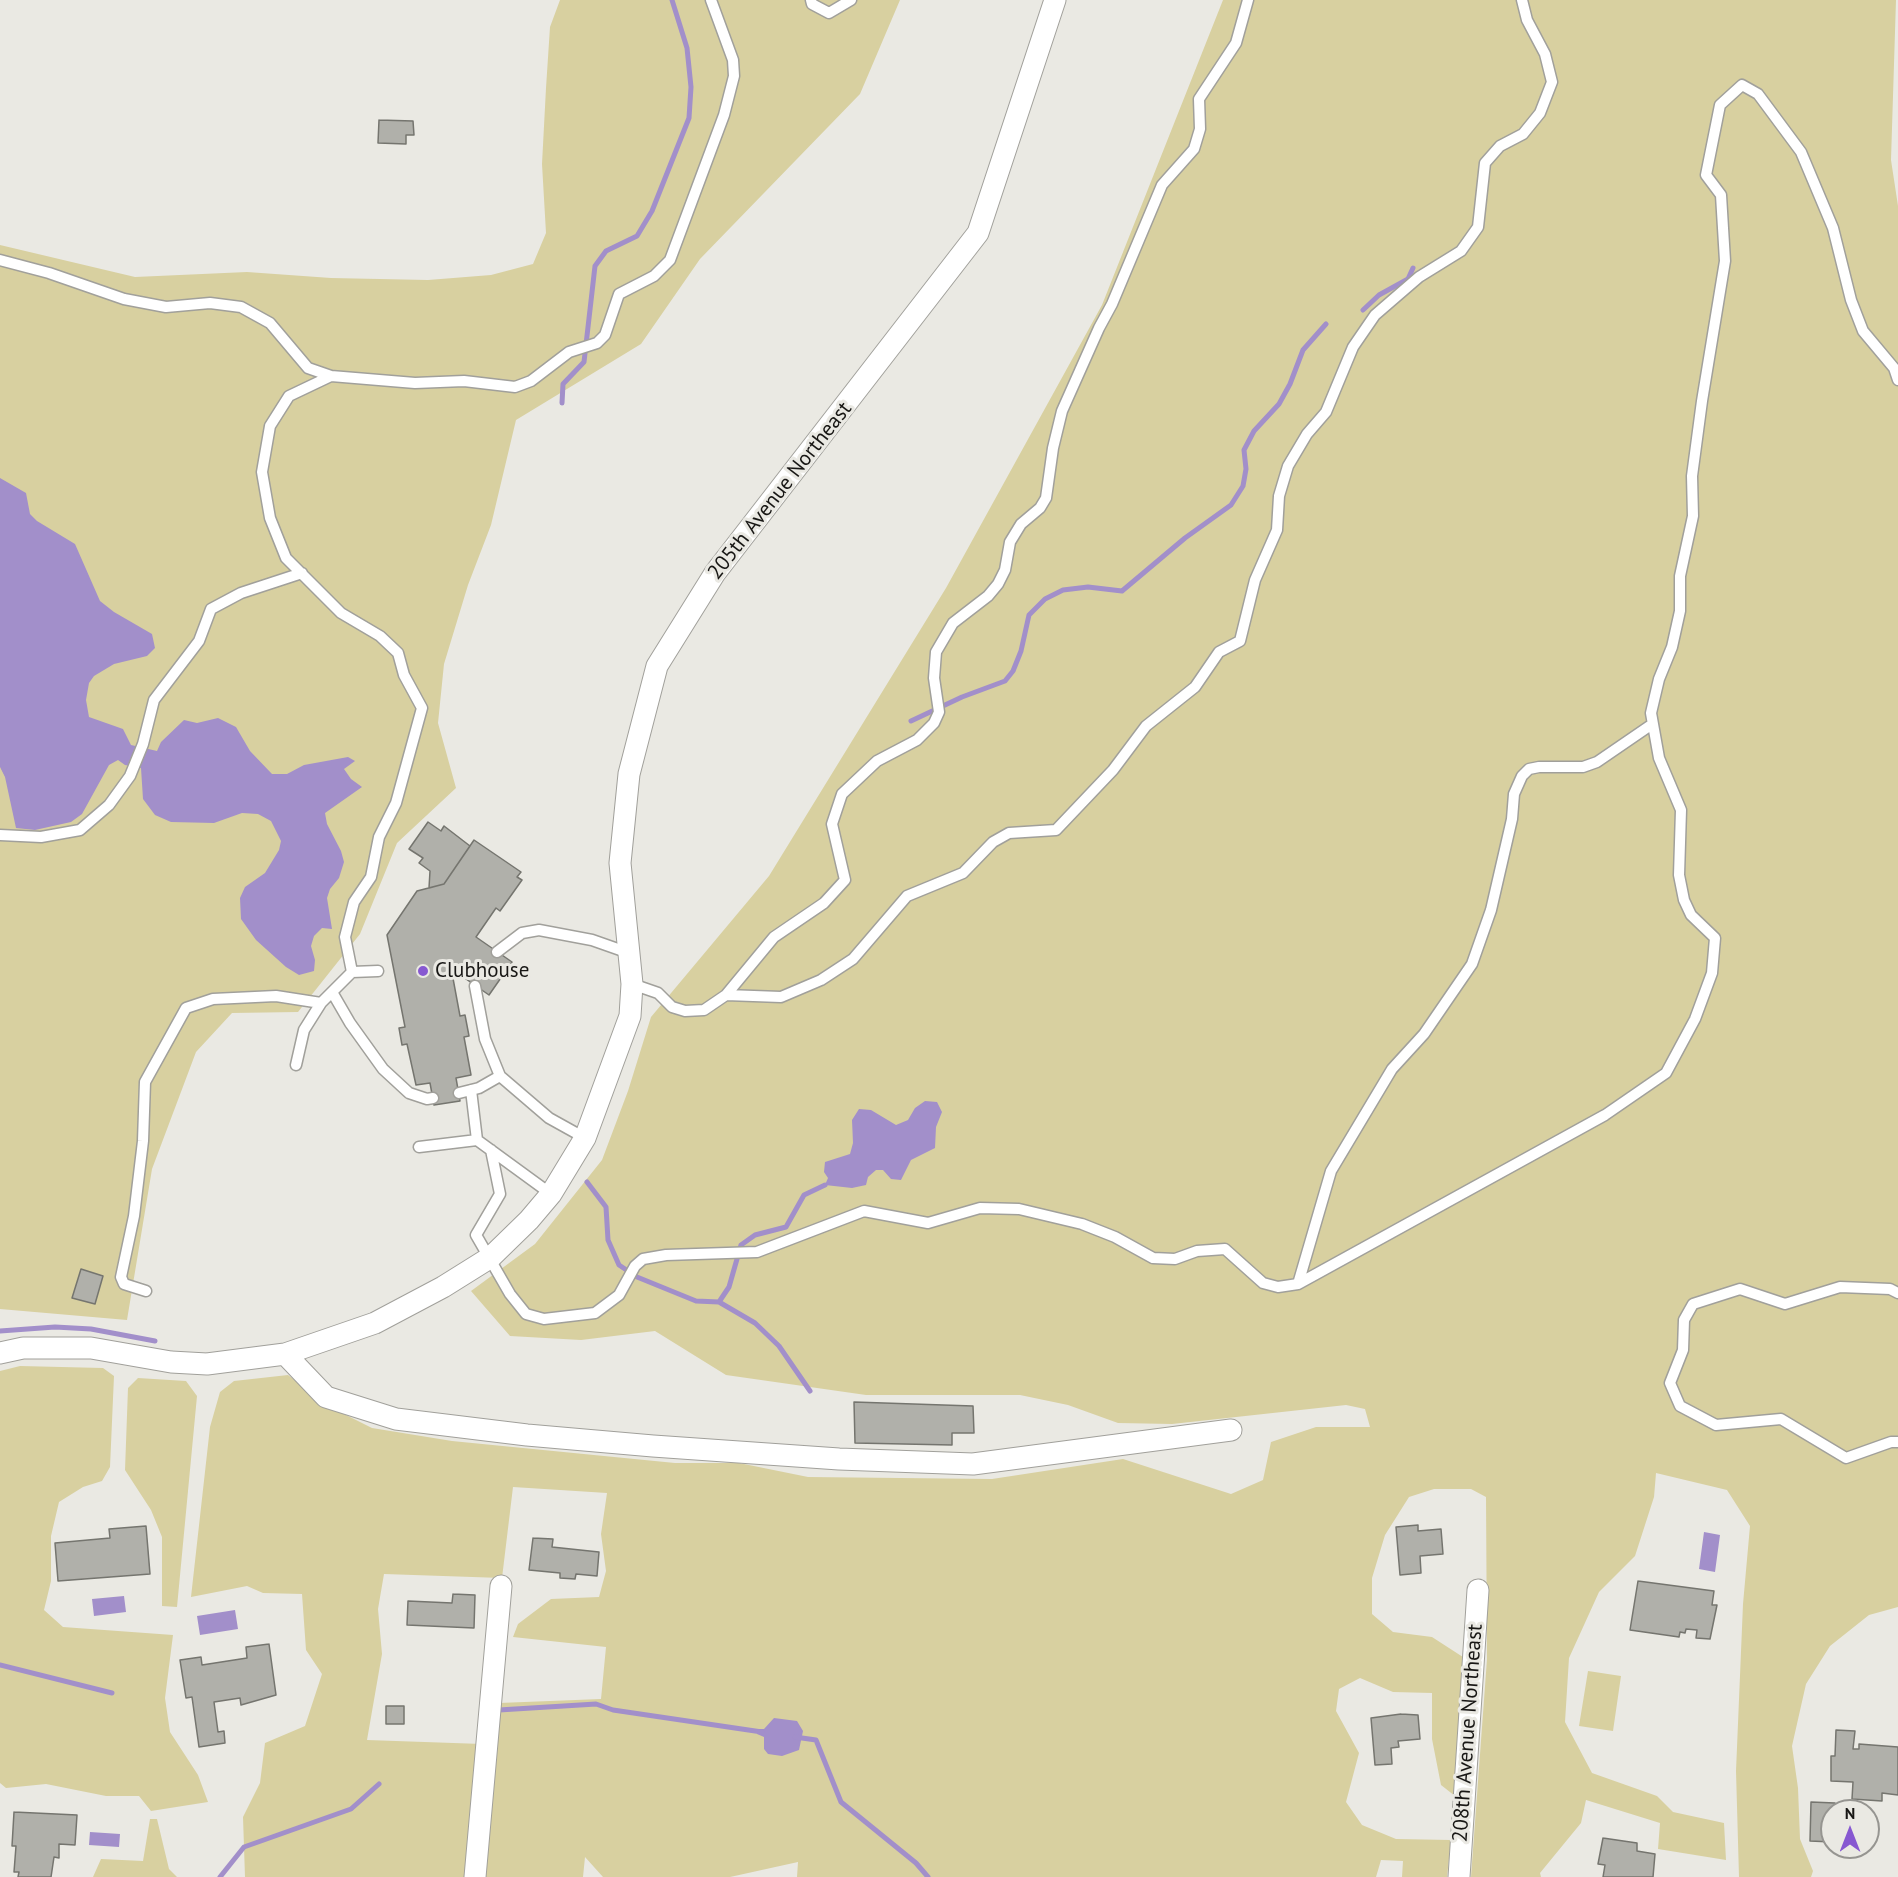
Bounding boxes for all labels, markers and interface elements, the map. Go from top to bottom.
street label: 205th Avenue Northeast [703,397,857,585]
place label: Clubhouse [435,958,529,984]
marker: Clubhouse [416,964,430,978]
street label: 208th Avenue Northeast [1448,1623,1488,1843]
north arrow [1820,1799,1880,1859]
text: N [1845,1803,1855,1823]

